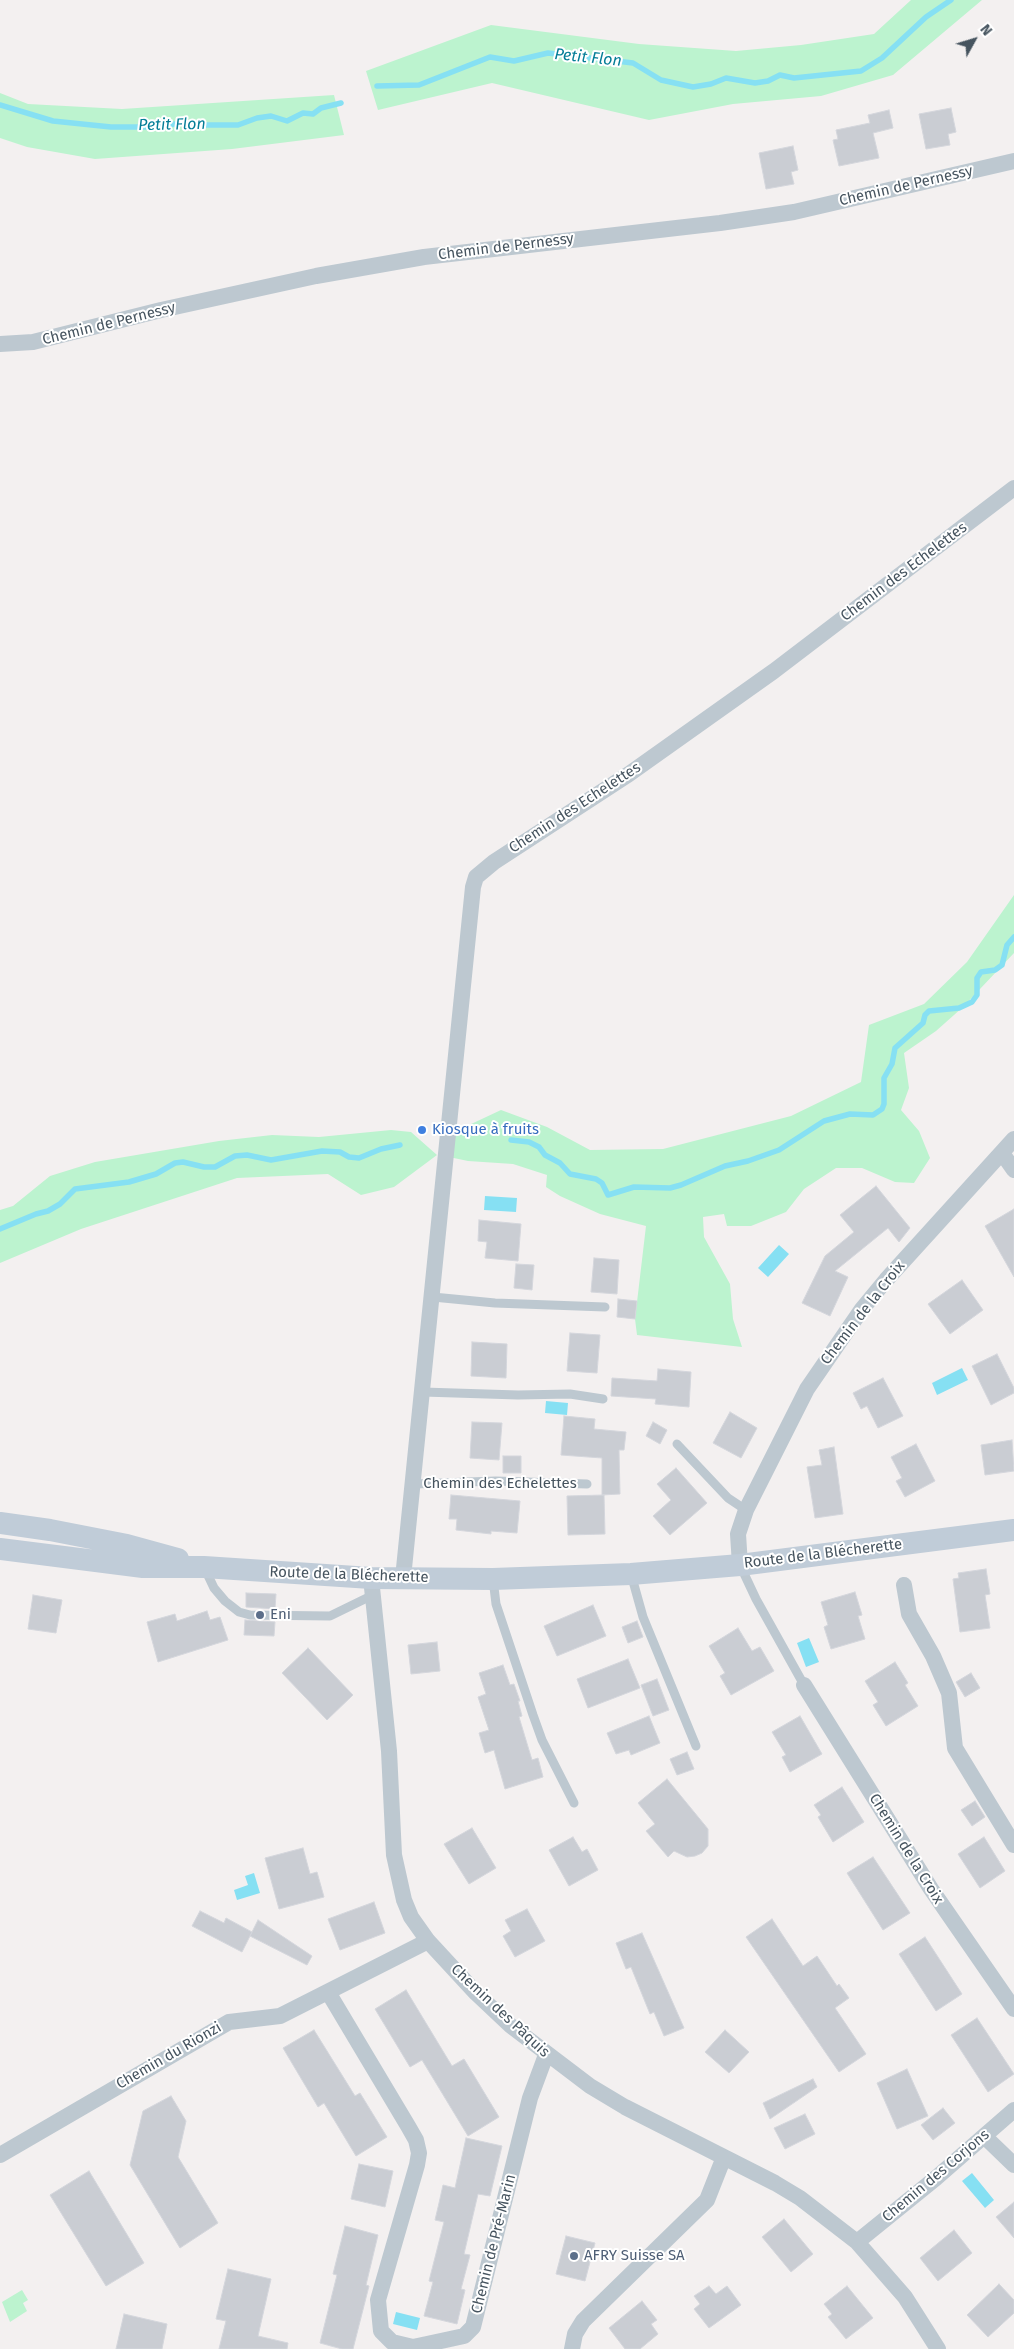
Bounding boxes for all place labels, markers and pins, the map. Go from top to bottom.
place label: Kiosque à fruits [432,1121,539,1139]
marker: Kiosque à fruits [416,1124,428,1136]
place label: Eni [270,1606,291,1624]
marker: Eni [254,1609,266,1621]
place label: AFRY Suisse SA [584,2247,685,2265]
marker: AFRY Suisse SA [568,2250,580,2262]

